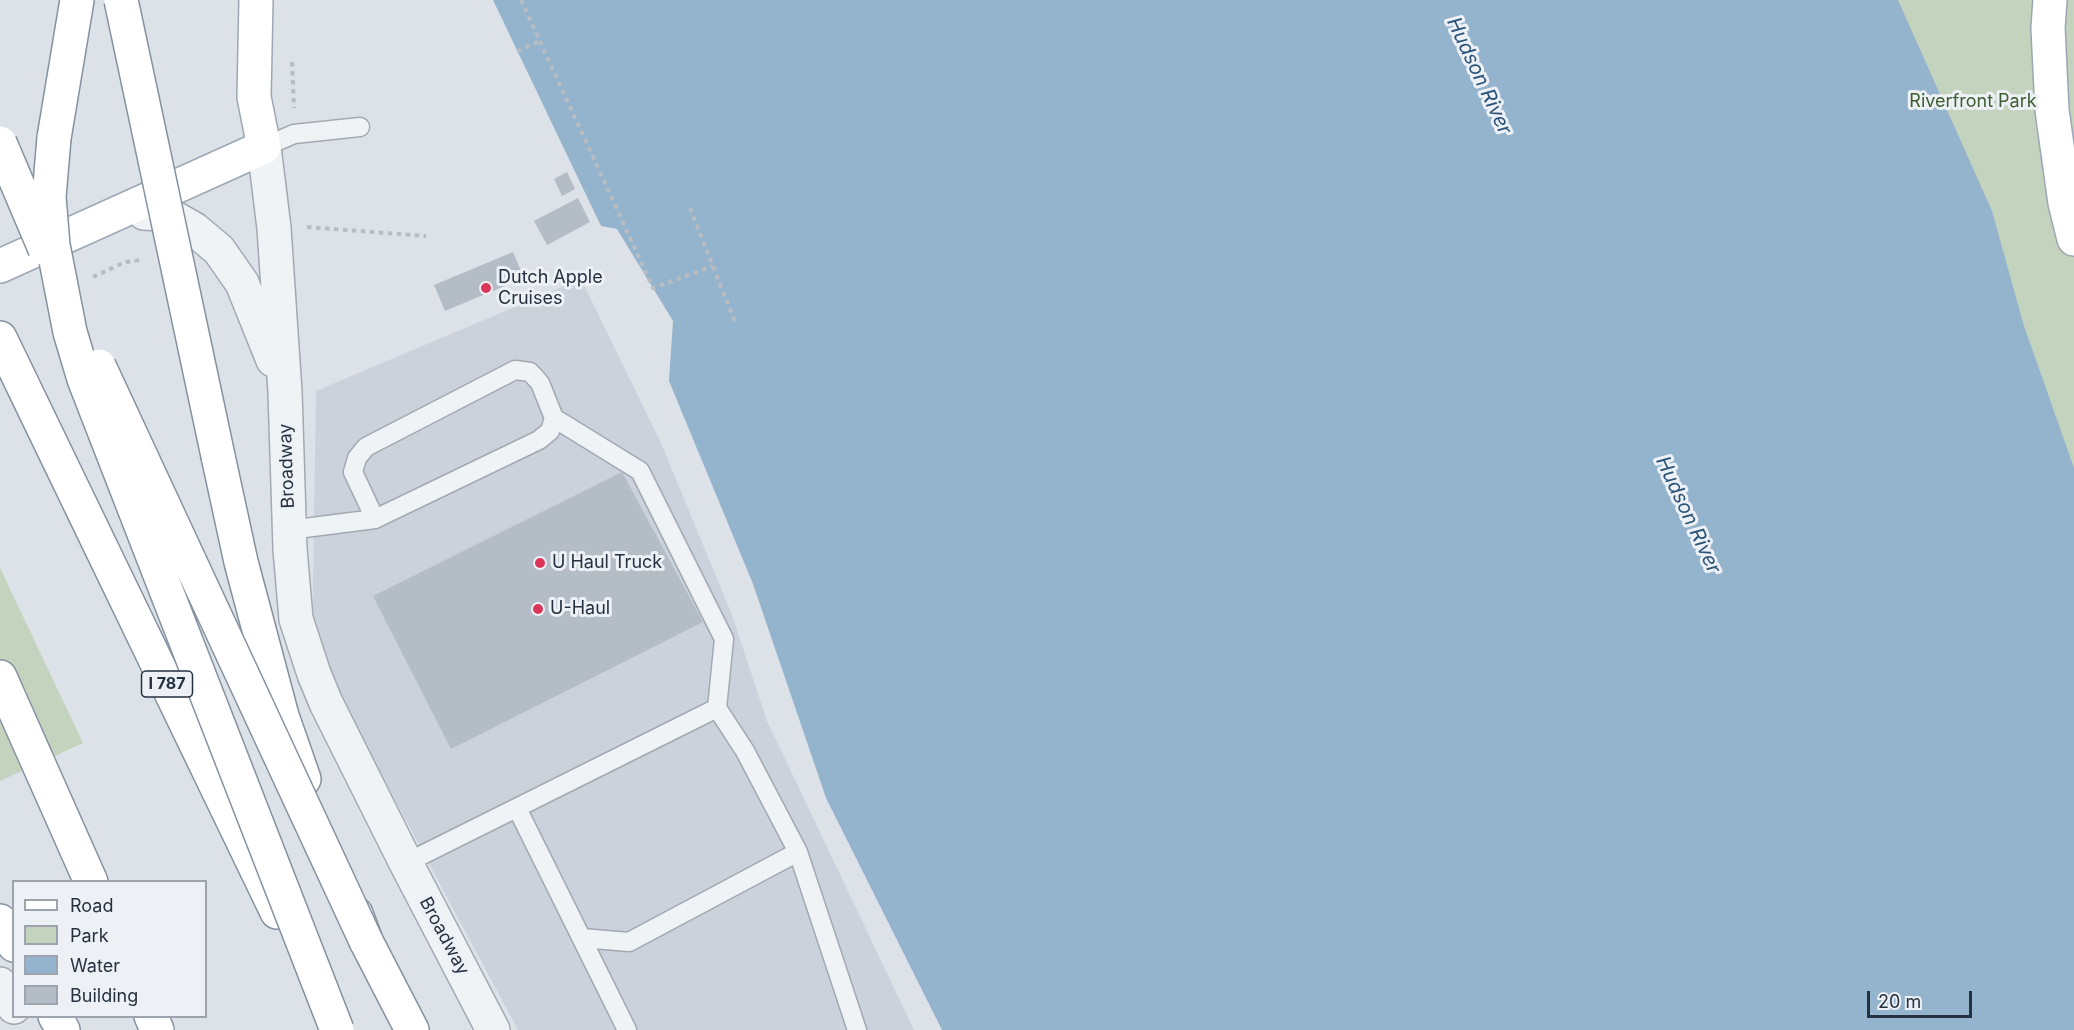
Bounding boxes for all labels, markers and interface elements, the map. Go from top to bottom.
water label: Hudson River [1441,14,1517,138]
park label: Riverfront Park [1909,91,2037,113]
place label: Dutch Apple Cruises [498,267,603,310]
marker: Dutch Apple Cruises [479,281,493,295]
street label: Broadway [275,423,299,509]
water label: Hudson River [1650,453,1726,577]
place label: U Haul Truck [552,552,662,574]
marker: U Haul Truck [533,556,547,570]
place label: U-Haul [550,598,610,620]
marker: U-Haul [531,602,545,616]
road number: I 787 [142,671,192,697]
legend [12,880,207,1018]
street label: Broadway [415,893,473,979]
text: Road [70,895,113,916]
text: Park [70,925,109,946]
text: Water [70,955,120,976]
scale bar [1870,979,1975,1017]
text: Building [70,985,138,1006]
text: 20 m [1878,991,1921,1012]

